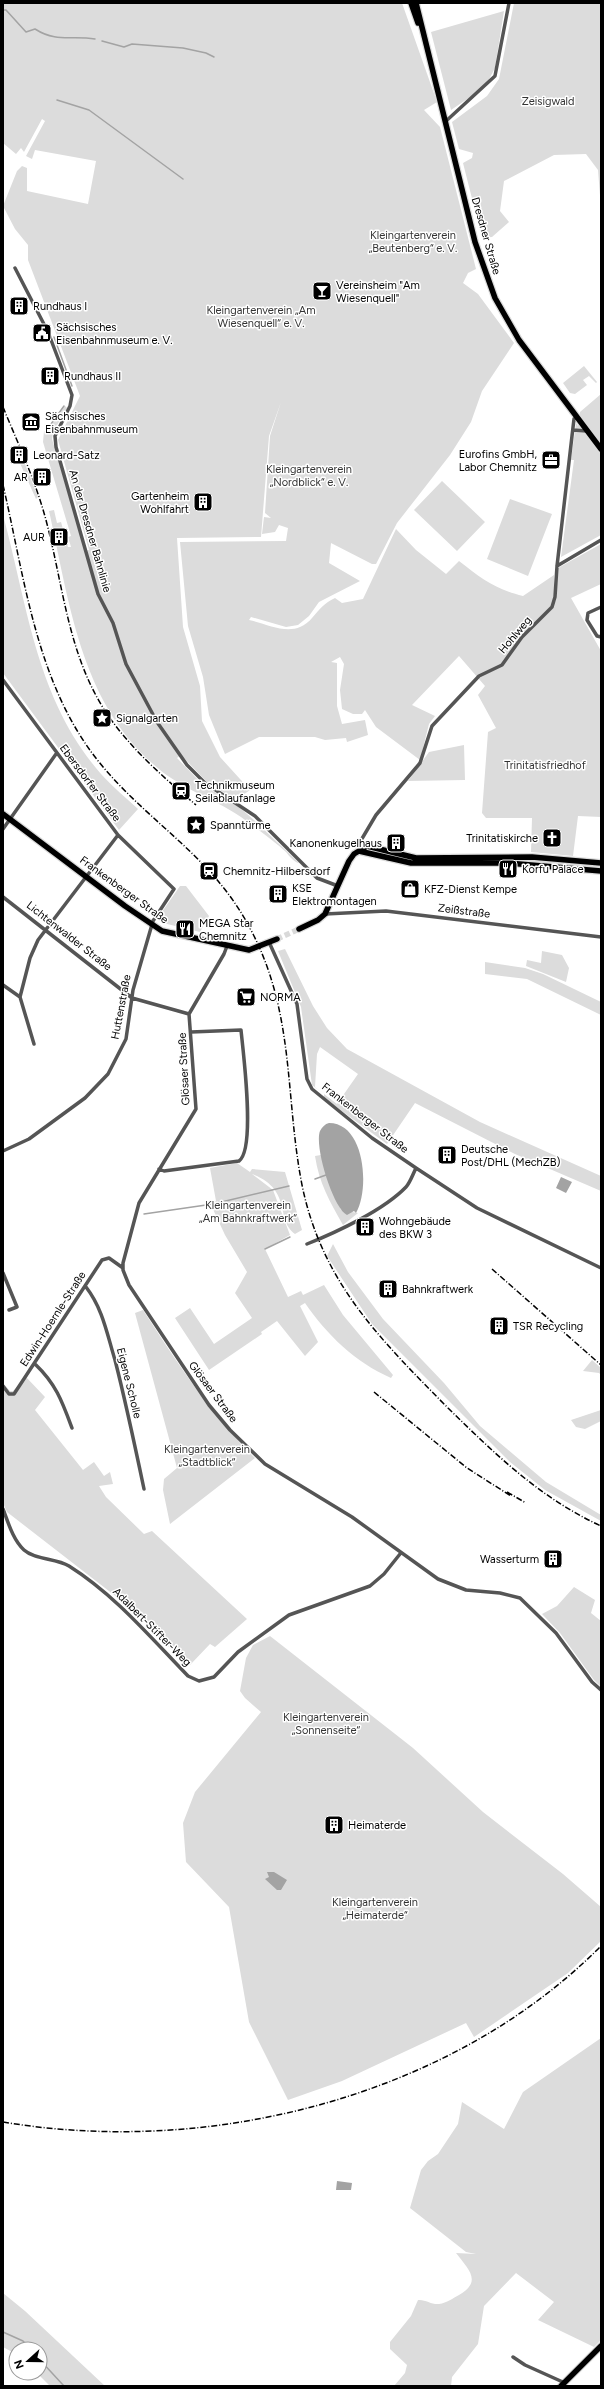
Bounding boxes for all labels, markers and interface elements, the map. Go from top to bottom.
park label: Zeisigwald [522,95,574,108]
street label: Dresdner Straße [469,196,503,276]
park label: Kleingartenverein „Beutenberg“ e. V. [369,229,457,255]
place label: Vereinsheim "Am Wiesenquell" [336,279,420,305]
bar icon: Vereinsheim "Am Wiesenquell" [311,280,333,302]
building icon: Rundhaus I [8,295,30,317]
place label: Rundhaus I [33,300,87,313]
park label: Kleingartenverein „Am Wiesenquell“ e. V. [206,304,316,330]
place label: Sächsisches Eisenbahnmuseum e. V. [56,321,172,347]
public building icon: Sächsisches Eisenbahnmuseum e. V. [31,322,53,344]
building icon: Rundhaus II [39,365,61,387]
place label: Rundhaus II [64,370,121,383]
place label: Sächsisches Eisenbahnmuseum [45,410,138,436]
museum icon: Sächsisches Eisenbahnmuseum [20,411,42,433]
building icon: Leonard-Satz [8,444,30,466]
place label: Eurofins GmbH, Labor Chemnitz [459,448,538,474]
place label: Leonard-Satz [33,449,100,462]
office icon: Eurofins GmbH, Labor Chemnitz [540,449,562,471]
park label: Kleingartenverein „Nordblick“ e. V. [266,463,352,489]
building icon: AR [31,466,53,488]
street label: An der Dresdner Bahnlinie [66,468,114,594]
place label: AR [14,471,28,484]
place label: Gartenheim Wohlfahrt [131,490,189,516]
building icon: Gartenheim Wohlfahrt [192,491,214,513]
building icon: AUR [48,526,70,548]
place label: AUR [23,531,45,544]
street label: Hohlweg [496,614,534,656]
place icon: Signalgarten [91,707,113,729]
place label: Signalgarten [116,712,178,725]
street label: Ebersdorfer Straße [57,742,123,824]
park label: Trinitatisfriedhof [504,759,587,772]
place label: Technikmuseum Seilablaufanlage [195,779,275,805]
station icon: Technikmuseum Seilablaufanlage [170,780,192,802]
place icon: Spanntürme [185,814,207,836]
place label: Spanntürme [210,819,271,832]
church icon: Trinitatiskirche [541,827,563,849]
building icon: Kanonenkugelhaus [385,832,407,854]
place label: Trinitatiskirche [466,832,538,845]
place label: Kanonenkugelhaus [290,837,382,850]
street label: Frankenberger Straße [77,854,171,926]
restaurant icon: Korfu Palace [497,858,519,880]
station icon: Chemnitz-Hilbersdorf [198,860,220,882]
place label: Korfu Palace [522,863,584,876]
place label: Chemnitz-Hilbersdorf [223,865,331,878]
shop icon: KFZ-Dienst Kempe [399,878,421,900]
place label: KSE Elektromontagen [292,882,377,908]
building icon: KSE Elektromontagen [267,883,289,905]
place label: KFZ-Dienst Kempe [424,883,517,896]
street label: Lichtenwalder Straße [24,899,114,973]
street label: Zeißstraße [437,901,491,921]
place label: MEGA Star Chemnitz [199,917,254,943]
restaurant icon: MEGA Star Chemnitz [174,918,196,940]
street label: Huttenstraße [108,974,134,1040]
supermarket icon: NORMA [235,986,257,1008]
place label: NORMA [260,991,301,1004]
street label: Glösaer Straße [176,1032,192,1106]
street label: Frankenberger Straße [319,1080,411,1156]
place label: Deutsche Post/DHL (MechZB) [461,1143,561,1169]
building icon: Deutsche Post/DHL (MechZB) [436,1144,458,1166]
park label: Kleingartenverein „Am Bahnkraftwerk“ [199,1199,297,1225]
place label: Wohngebäude des BKW 3 [379,1215,451,1241]
building icon: Wohngebäude des BKW 3 [354,1216,376,1238]
street label: Edwin-Hoernle-Straße [17,1269,89,1369]
building icon: Bahnkraftwerk [377,1278,399,1300]
place label: Bahnkraftwerk [402,1283,474,1296]
building icon: TSR Recycling [488,1315,510,1337]
place label: TSR Recycling [513,1320,583,1333]
street label: Eigene Scholle [114,1346,144,1420]
street label: Glösaer Straße [186,1359,240,1425]
park label: Kleingartenverein „Stadtblick“ [164,1443,250,1469]
building icon: Wasserturm [542,1548,564,1570]
place label: Wasserturm [480,1553,539,1566]
street label: Adalbert-Stifter-Weg [110,1585,194,1669]
park label: Kleingartenverein „Sonnenseite“ [283,1711,369,1737]
building icon: Heimaterde [323,1814,345,1836]
place label: Heimaterde [348,1819,406,1832]
park label: Kleingartenverein „Heimaterde“ [332,1896,418,1922]
north arrow [8,2341,48,2381]
text: N [12,2358,27,2371]

